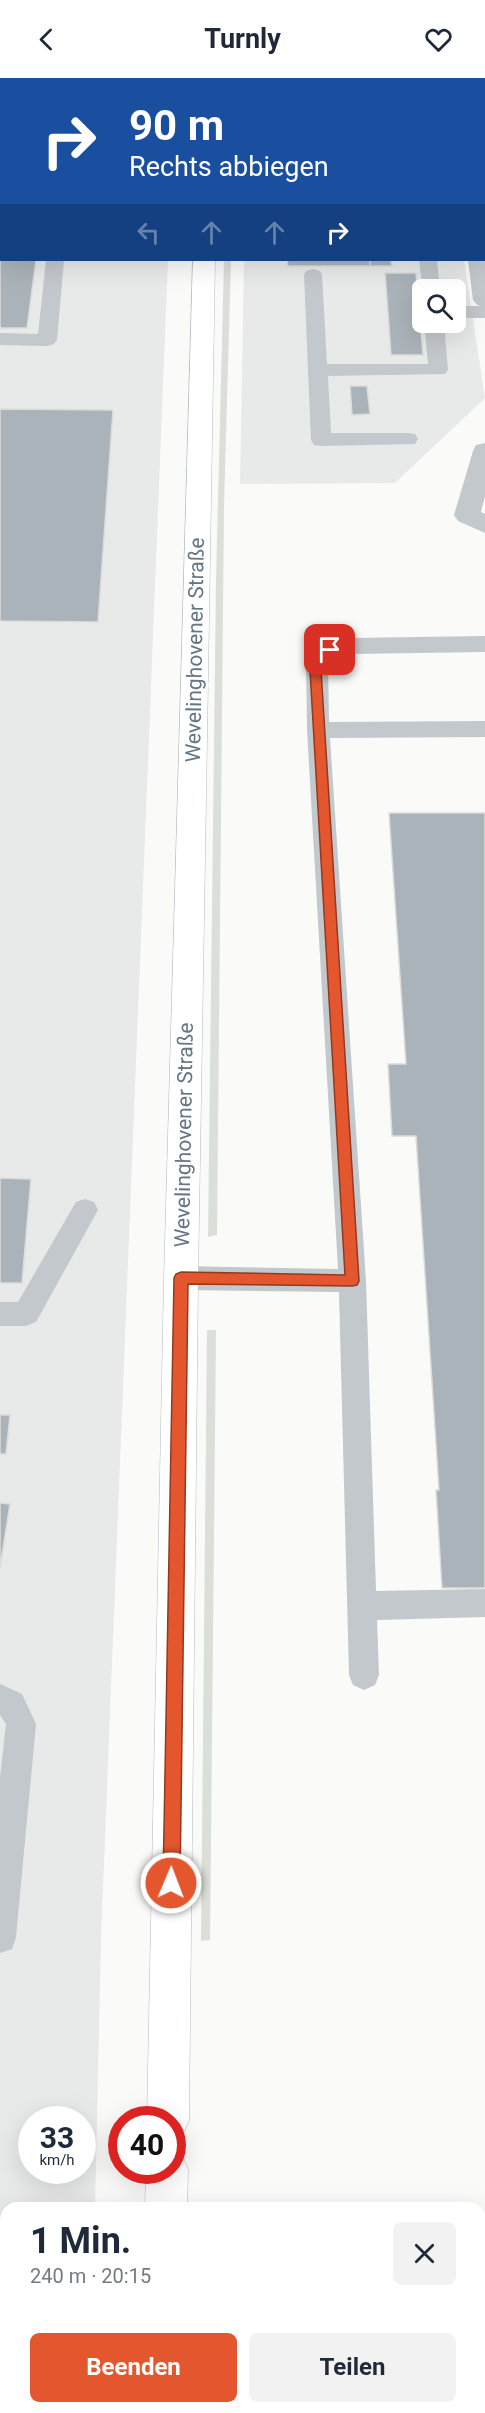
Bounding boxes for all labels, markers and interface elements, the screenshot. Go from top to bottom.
icon: back [30,23,63,56]
text: Turnly [204,23,281,55]
icon: heart [422,23,455,56]
text: 90 m [129,101,224,150]
icon: right [30,102,108,180]
text: Rechts abbiegen [129,151,329,183]
icon: left [132,216,165,249]
icon: ahead [195,216,228,249]
icon: ahead [258,216,291,249]
icon: right [321,216,354,249]
map controls [412,279,466,333]
button: search [412,279,466,333]
street label: Wevelinghovener Straße [181,537,209,763]
pin [304,624,355,675]
icon: arrive [313,633,346,666]
street label: Wevelinghovener Straße [170,1022,198,1248]
position arrow [139,1851,203,1915]
speed limit sign: 40 [108,2106,186,2184]
text: 33 [40,2120,74,2155]
text: km/h [39,2151,75,2169]
text: 1 Min. [30,2220,131,2262]
button: close [393,2222,456,2285]
text: 240 m · 20:15 [30,2264,151,2288]
button: Beenden [30,2333,237,2402]
button: Teilen [249,2333,456,2402]

